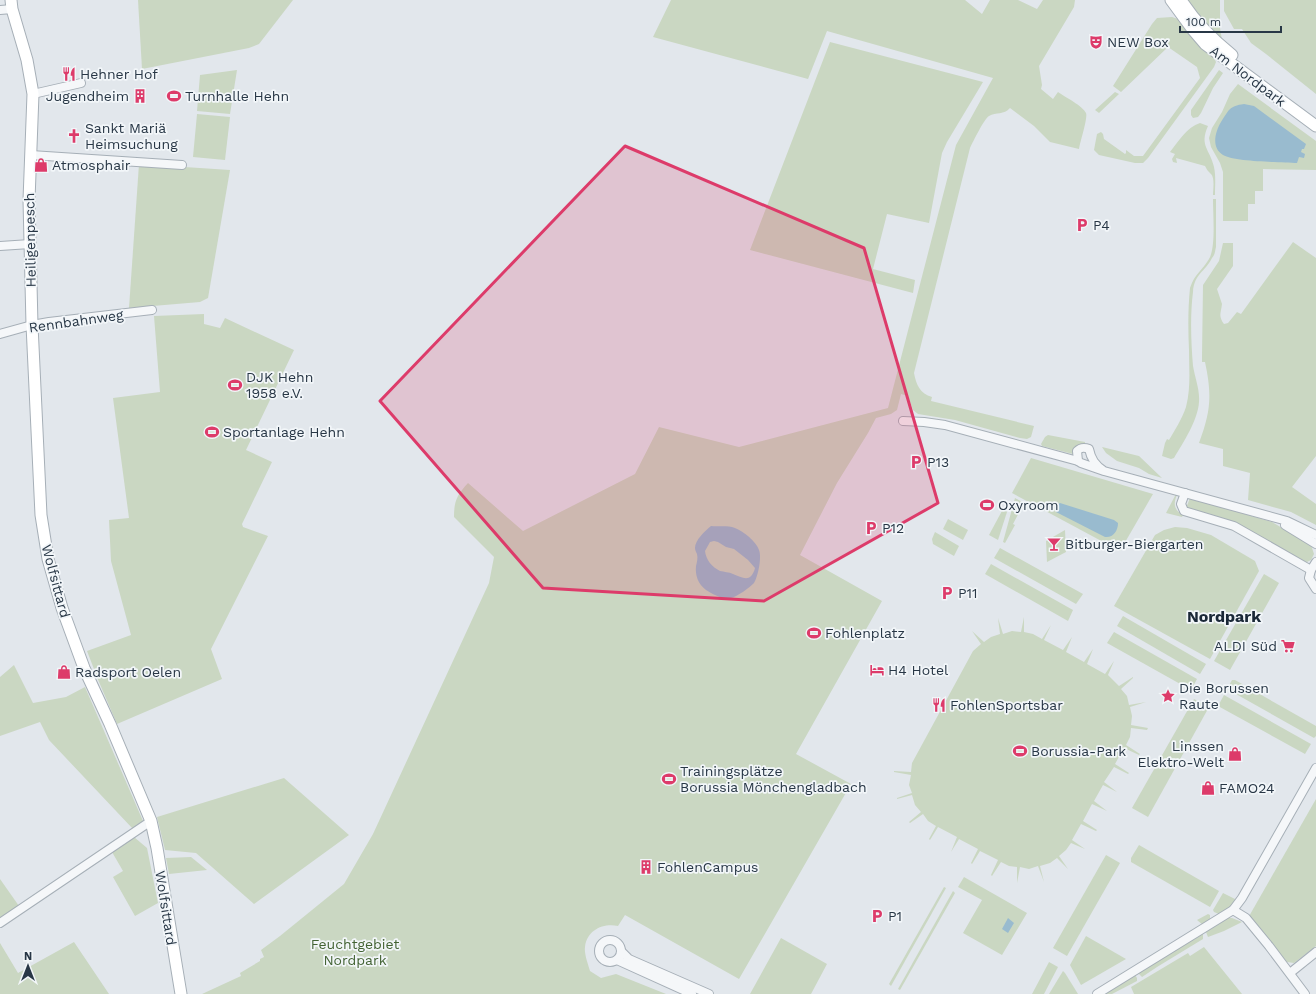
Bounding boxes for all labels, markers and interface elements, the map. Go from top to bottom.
scale bar [1180,8,1281,34]
text: 100 m [1186,15,1221,29]
theatre icon: NEW Box [1088,34,1104,50]
place label: NEW Box [1107,34,1169,50]
street label: Am Nordpark [1207,42,1289,110]
restaurant icon: Hehner Hof [61,66,77,82]
place label: Hehner Hof [80,66,158,82]
place label: Jugendheim [46,88,129,104]
building icon: Jugendheim [132,88,148,104]
sports icon: Turnhalle Hehn [166,88,182,104]
place label: Turnhalle Hehn [185,88,289,104]
place label: Sankt Mariä Heimsuchung [85,120,178,152]
church icon: Sankt Mariä Heimsuchung [66,128,82,144]
shop icon: Atmosphair [33,157,49,173]
place label: Atmosphair [52,157,131,173]
street label: Heiligenpesch [21,192,39,288]
parking icon: P4 [1074,217,1090,233]
place label: P4 [1093,217,1110,233]
street label: Rennbahnweg [28,306,125,336]
place label: DJK Hehn 1958 e.V. [246,369,313,401]
sports icon: DJK Hehn 1958 e.V. [227,377,243,393]
sports icon: Sportanlage Hehn [204,424,220,440]
place label: Sportanlage Hehn [223,424,345,440]
parking icon: P13 [908,454,924,470]
place label: P13 [927,454,949,470]
sports icon: Oxyroom [979,497,995,513]
place label: Oxyroom [998,497,1059,513]
parking icon: P12 [863,520,879,536]
place label: P12 [882,520,904,536]
bar icon: Bitburger-Biergarten [1046,536,1062,552]
place label: Bitburger-Biergarten [1065,536,1203,552]
street label: Wolfsittard [39,543,73,619]
parking icon: P11 [939,585,955,601]
place label: P11 [958,585,977,601]
district label: Nordpark [1187,607,1261,626]
sports icon: Fohlenplatz [806,625,822,641]
place label: Fohlenplatz [825,625,905,641]
place label: ALDI Süd [1214,638,1277,654]
supermarket icon: ALDI Süd [1280,638,1296,654]
hotel icon: H4 Hotel [869,662,885,678]
place label: H4 Hotel [888,662,949,678]
shop icon: Radsport Oelen [56,664,72,680]
place label: Radsport Oelen [75,664,181,680]
place label: Die Borussen Raute [1179,680,1269,712]
place icon: Die Borussen Raute [1160,688,1176,704]
restaurant icon: FohlenSportsbar [931,697,947,713]
place label: FohlenSportsbar [950,697,1063,713]
place label: Linssen Elektro-Welt [1137,738,1224,770]
sports icon: Borussia-Park [1012,743,1028,759]
place label: Borussia-Park [1031,743,1126,759]
shop icon: Linssen Elektro-Welt [1227,746,1243,762]
place label: Trainingsplätze Borussia Mönchengladbach [680,763,867,795]
sports icon: Trainingsplätze Borussia Mönchengladbach [661,771,677,787]
shop icon: FAMO24 [1200,780,1216,796]
place label: FAMO24 [1219,780,1275,796]
building icon: FohlenCampus [638,859,654,875]
place label: FohlenCampus [657,859,758,875]
street label: Wolfsittard [152,870,180,946]
parking icon: P1 [869,908,885,924]
place label: P1 [888,908,902,924]
park label: Feuchtgebiet Nordpark [311,936,399,968]
north arrow [8,946,48,986]
text: N [24,950,32,963]

